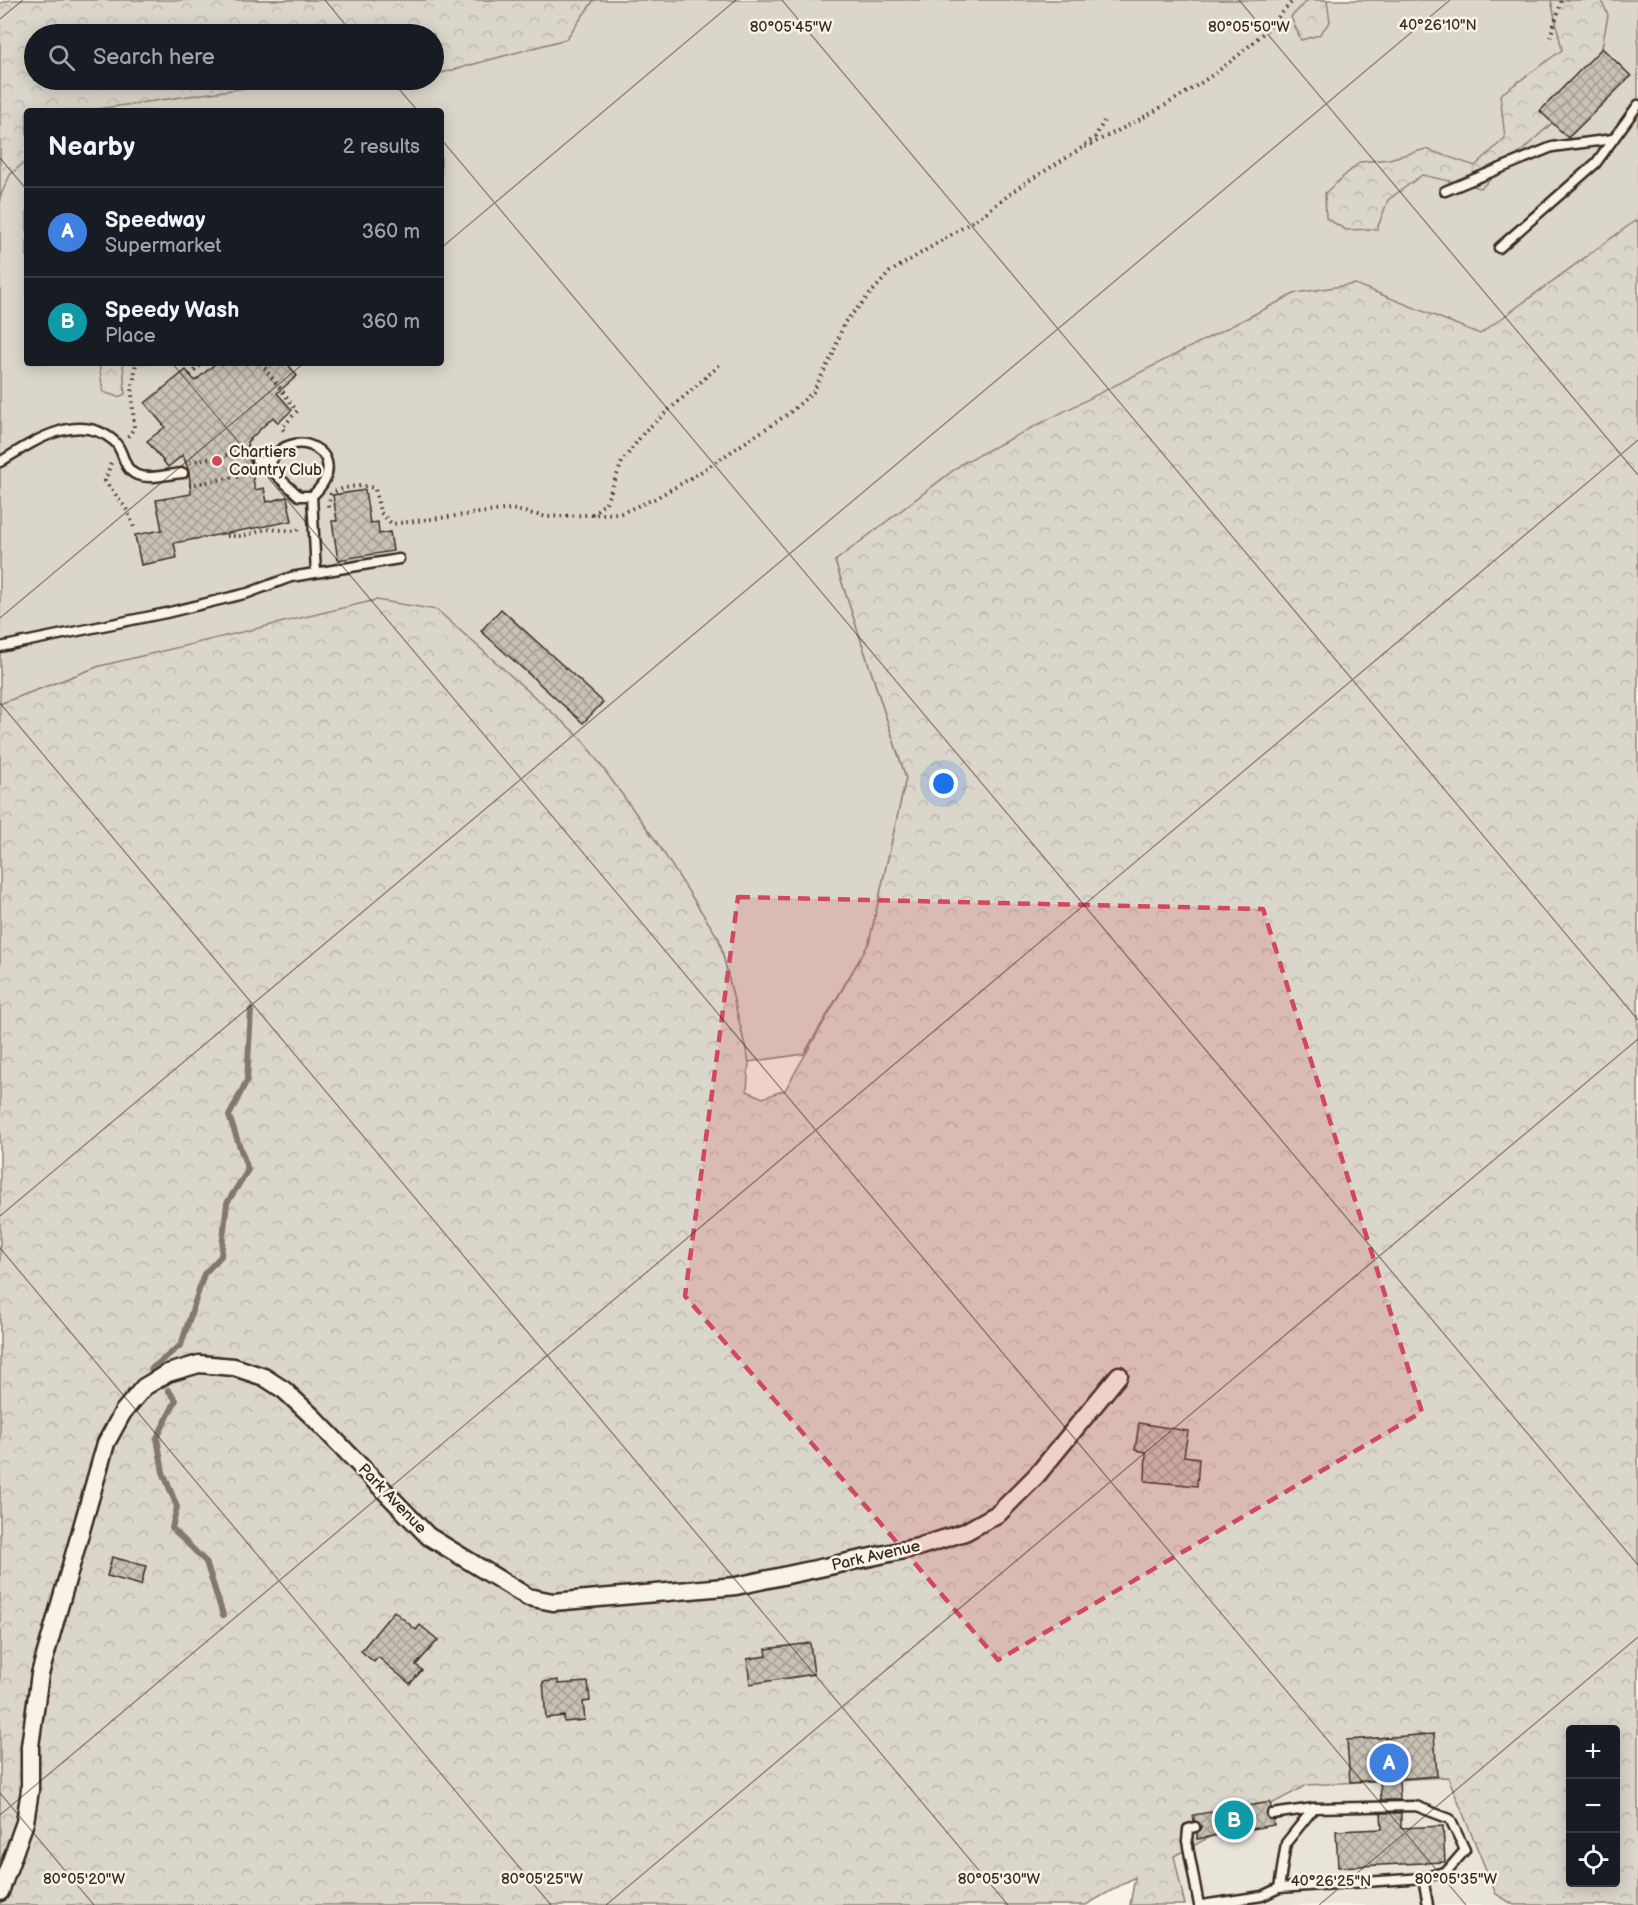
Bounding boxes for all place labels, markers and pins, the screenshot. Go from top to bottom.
place label: Chartiers Country Club [229,443,322,480]
marker: Chartiers Country Club [210,454,224,468]
pin: A [1370,1740,1408,1786]
pin: B [1214,1798,1254,1842]

